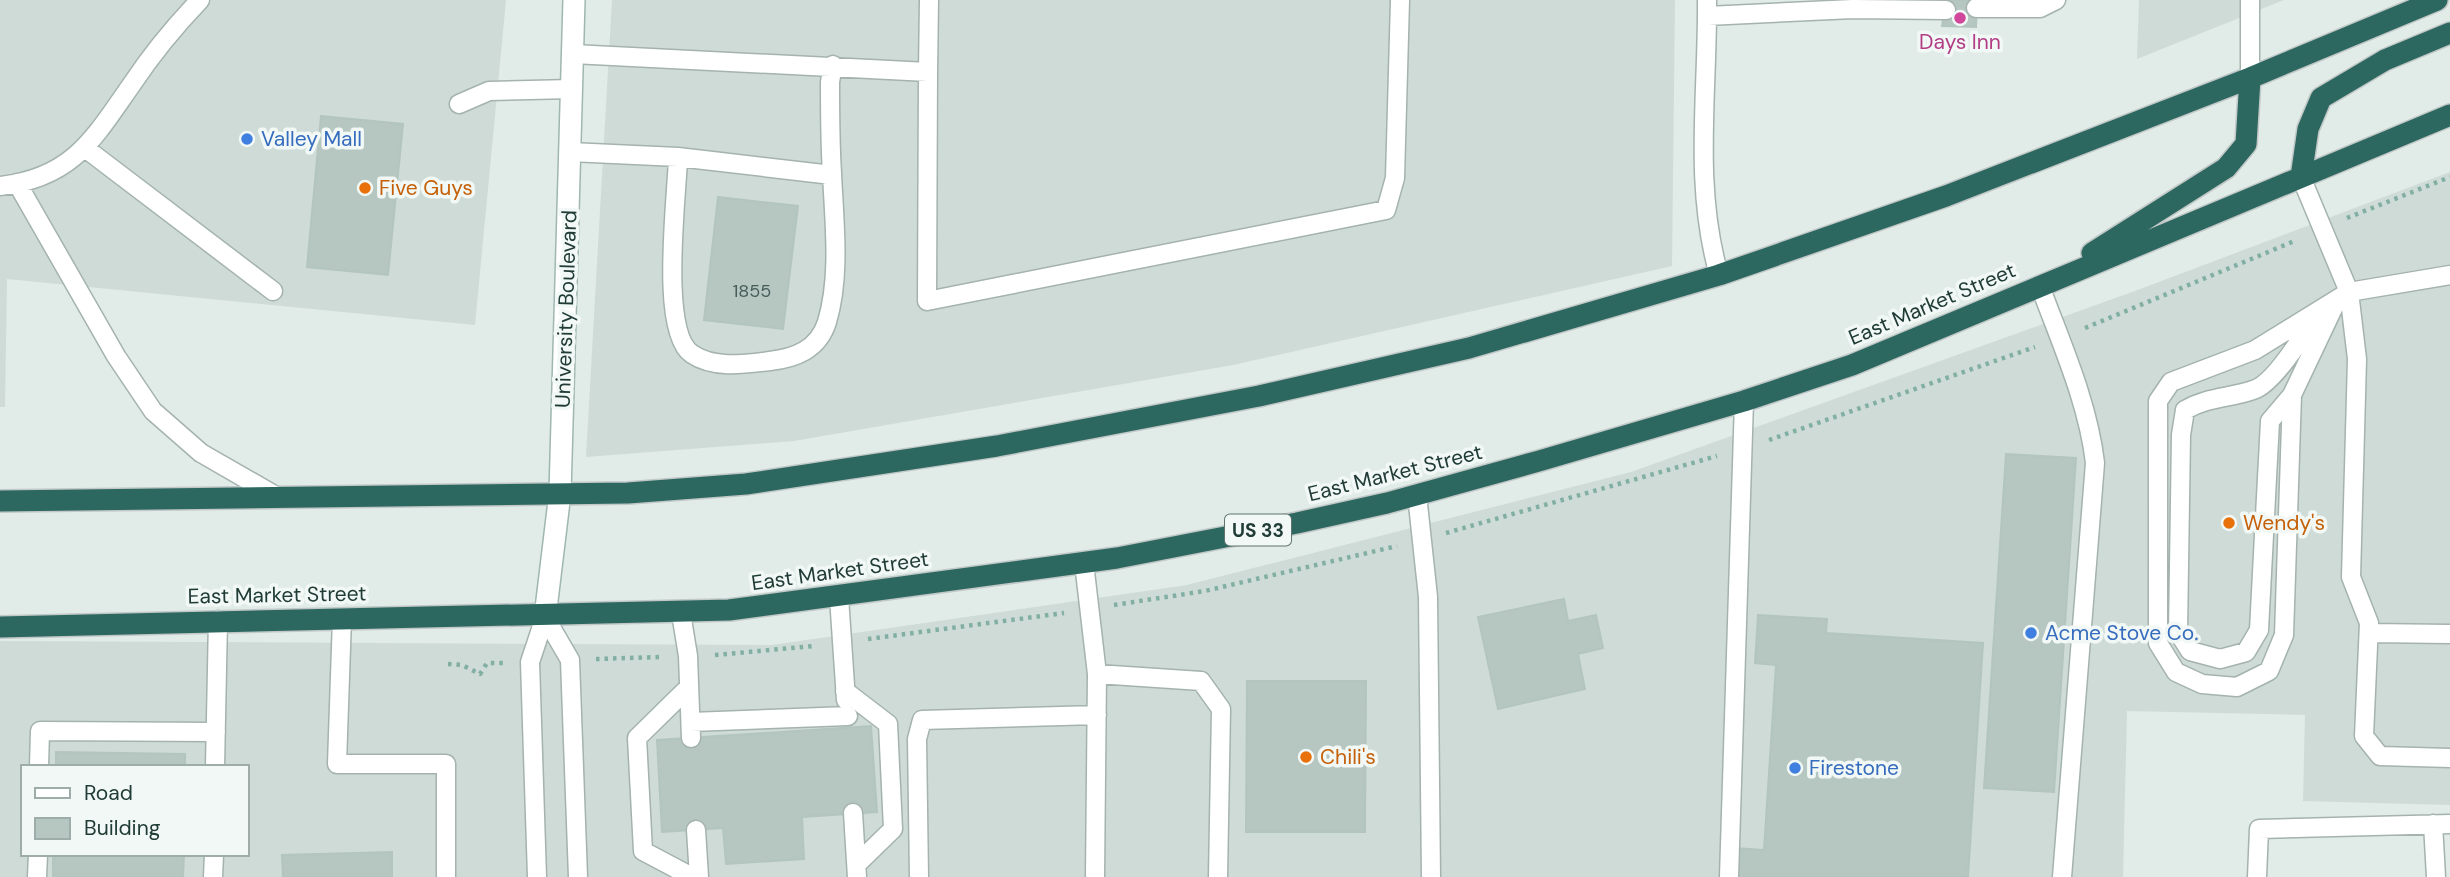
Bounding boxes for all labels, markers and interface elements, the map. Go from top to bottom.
marker: Days Inn [1952,10,1968,26]
place label: Days Inn [1919,28,2001,56]
place label: Valley Mall [261,125,362,153]
marker: Valley Mall [239,131,255,147]
place label: Five Guys [379,174,473,202]
marker: Five Guys [357,180,373,196]
street label: University Boulevard [549,210,583,408]
street label: East Market Street [1844,256,2020,352]
house number: 1855 [733,279,771,303]
street label: East Market Street [1305,438,1485,508]
place label: Wendy's [2243,509,2325,537]
road number: US 33 [1225,514,1291,545]
marker: Wendy's [2221,515,2237,531]
street label: East Market Street [750,545,930,597]
street label: East Market Street [187,579,367,611]
place label: Acme Stove Co. [2045,619,2198,647]
marker: Acme Stove Co. [2023,625,2039,641]
place label: Chili's [1320,743,1376,771]
marker: Chili's [1298,749,1314,765]
place label: Firestone [1809,754,1899,782]
marker: Firestone [1787,760,1803,776]
legend [21,765,248,856]
text: Road [84,779,133,807]
text: Building [84,814,161,842]

